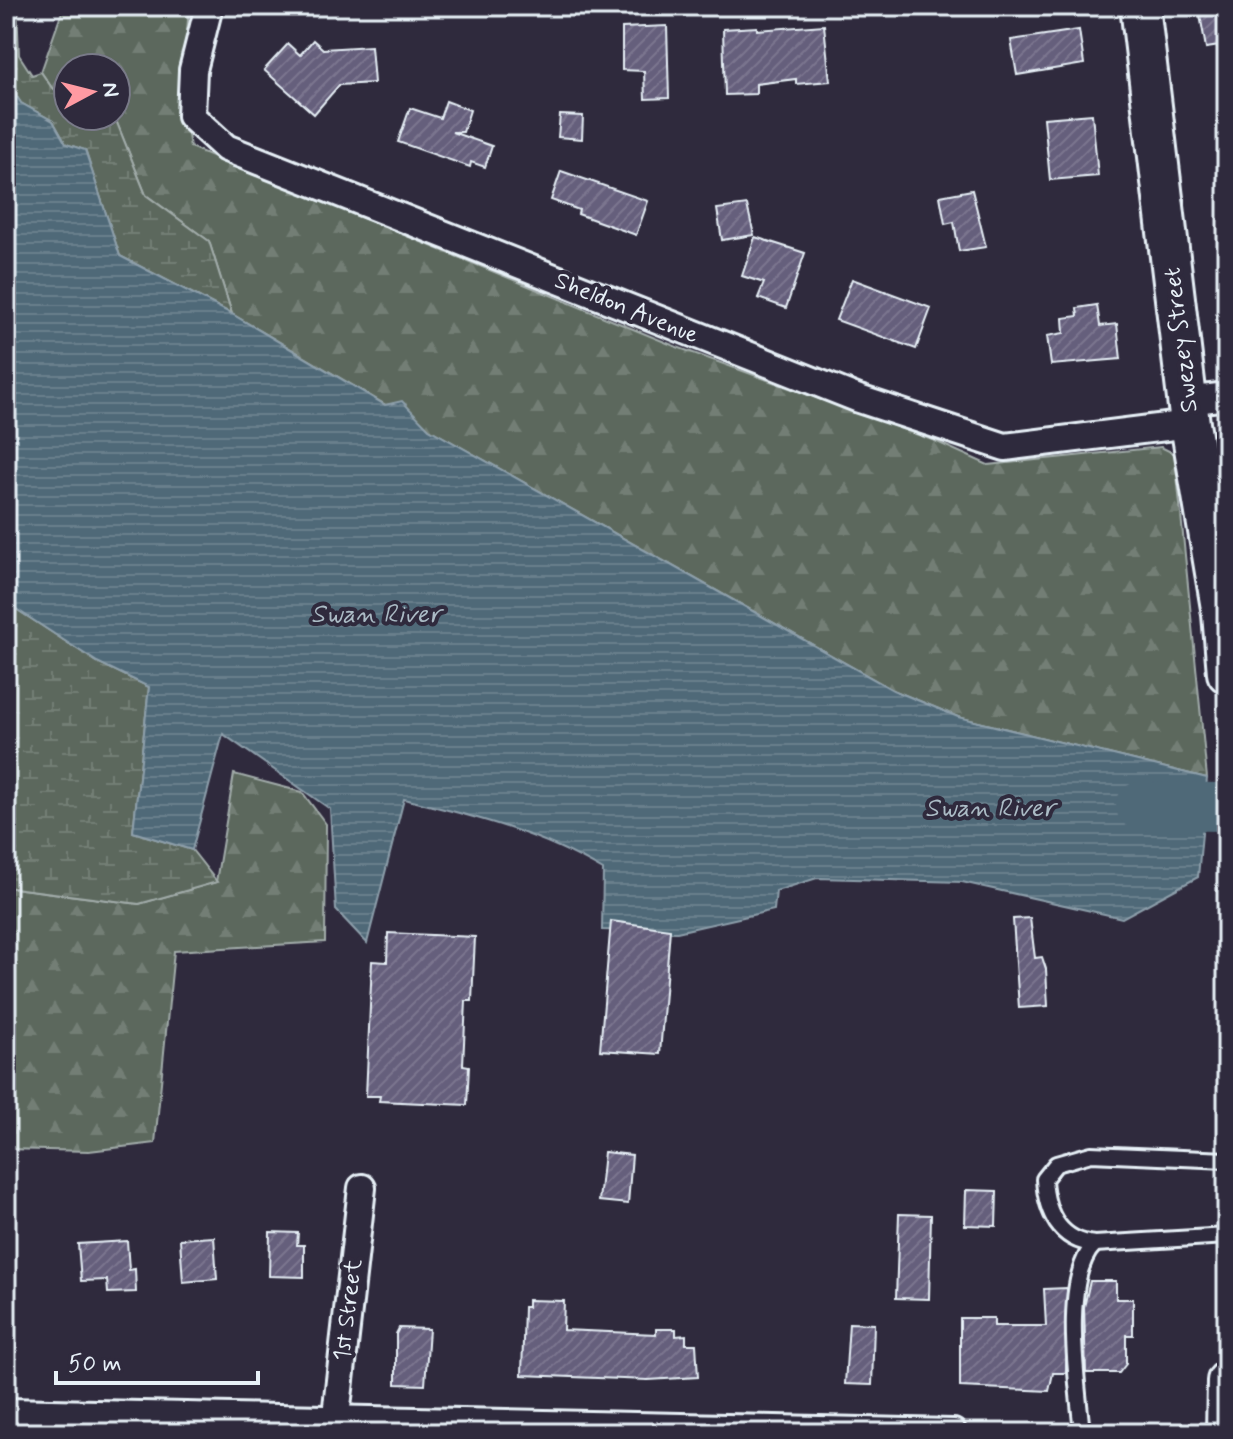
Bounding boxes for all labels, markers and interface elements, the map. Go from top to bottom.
north arrow [52,52,132,132]
text: N [95,81,125,99]
street label: Sheldon Avenue [550,265,703,351]
street label: Swezey Street [1157,265,1206,414]
water label: Swan River [311,598,445,632]
water label: Swan River [925,792,1059,826]
street label: 1st Street [327,1257,370,1363]
scale bar [56,1335,258,1385]
text: 50 m [68,1349,122,1380]

